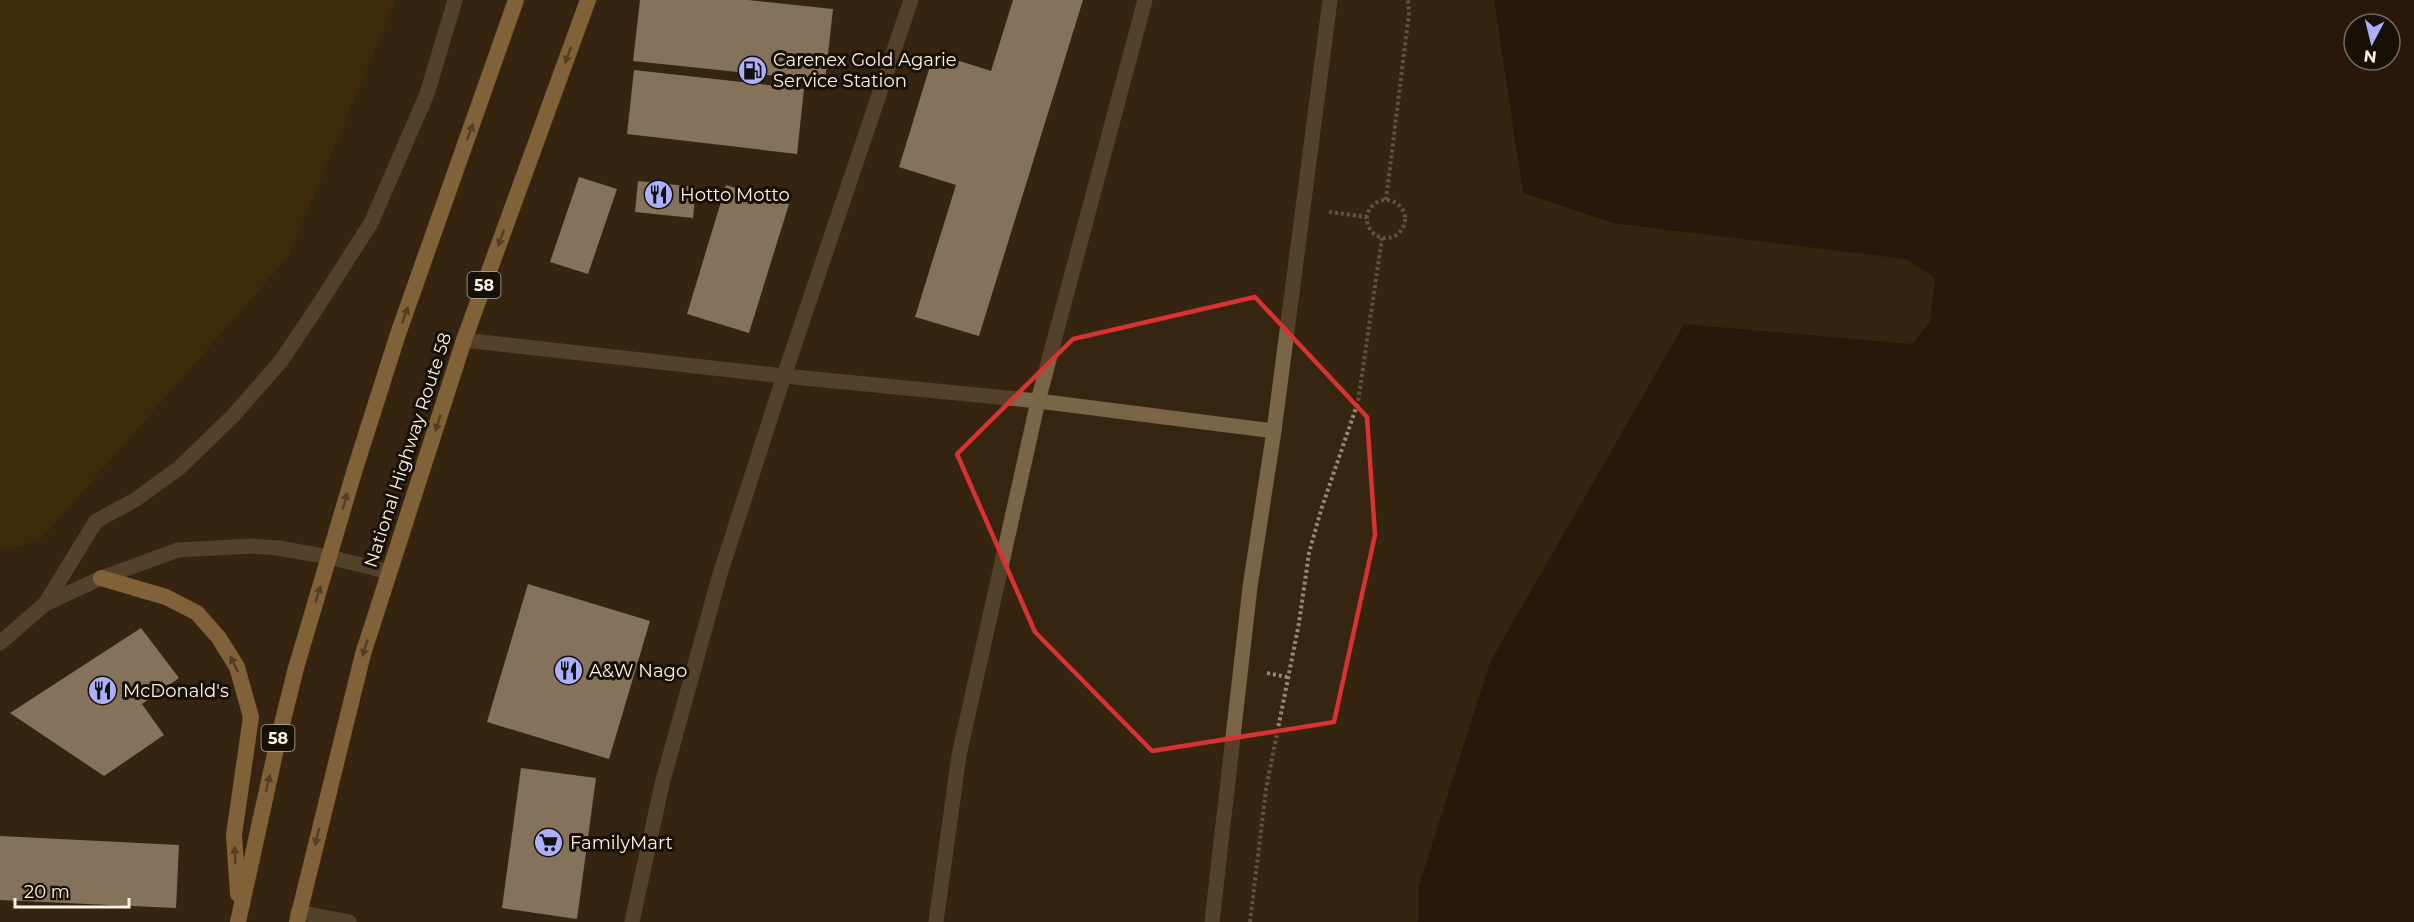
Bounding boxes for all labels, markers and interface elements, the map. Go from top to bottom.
north arrow [2342,12,2402,72]
one-way arrow [562,46,572,64]
text: N [2363,46,2378,67]
place label: Carenex Gold Agarie Service Station [773,49,957,92]
fuel station icon: Carenex Gold Agarie Service Station [736,54,768,86]
one-way arrow [465,122,475,140]
restaurant icon: Hotto Motto [643,179,675,211]
place label: Hotto Motto [680,184,790,206]
one-way arrow [496,229,506,247]
road number: 58 [468,272,500,298]
one-way arrow [400,306,410,324]
street label: National Highway Route 58 [360,330,456,570]
one-way arrow [433,414,442,432]
one-way arrow [341,492,350,510]
one-way arrow [314,585,323,603]
one-way arrow [360,639,369,657]
one-way arrow [229,655,239,673]
restaurant icon: A&W Nago [552,655,584,687]
place label: A&W Nago [589,660,687,682]
restaurant icon: McDonald's [86,675,118,707]
place label: McDonald's [123,680,229,702]
road number: 58 [262,725,294,751]
one-way arrow [264,774,274,792]
supermarket icon: FamilyMart [533,827,565,859]
one-way arrow [312,828,321,846]
place label: FamilyMart [570,832,673,854]
one-way arrow [231,845,240,864]
scale bar [15,871,129,909]
text: 20 m [24,881,70,903]

